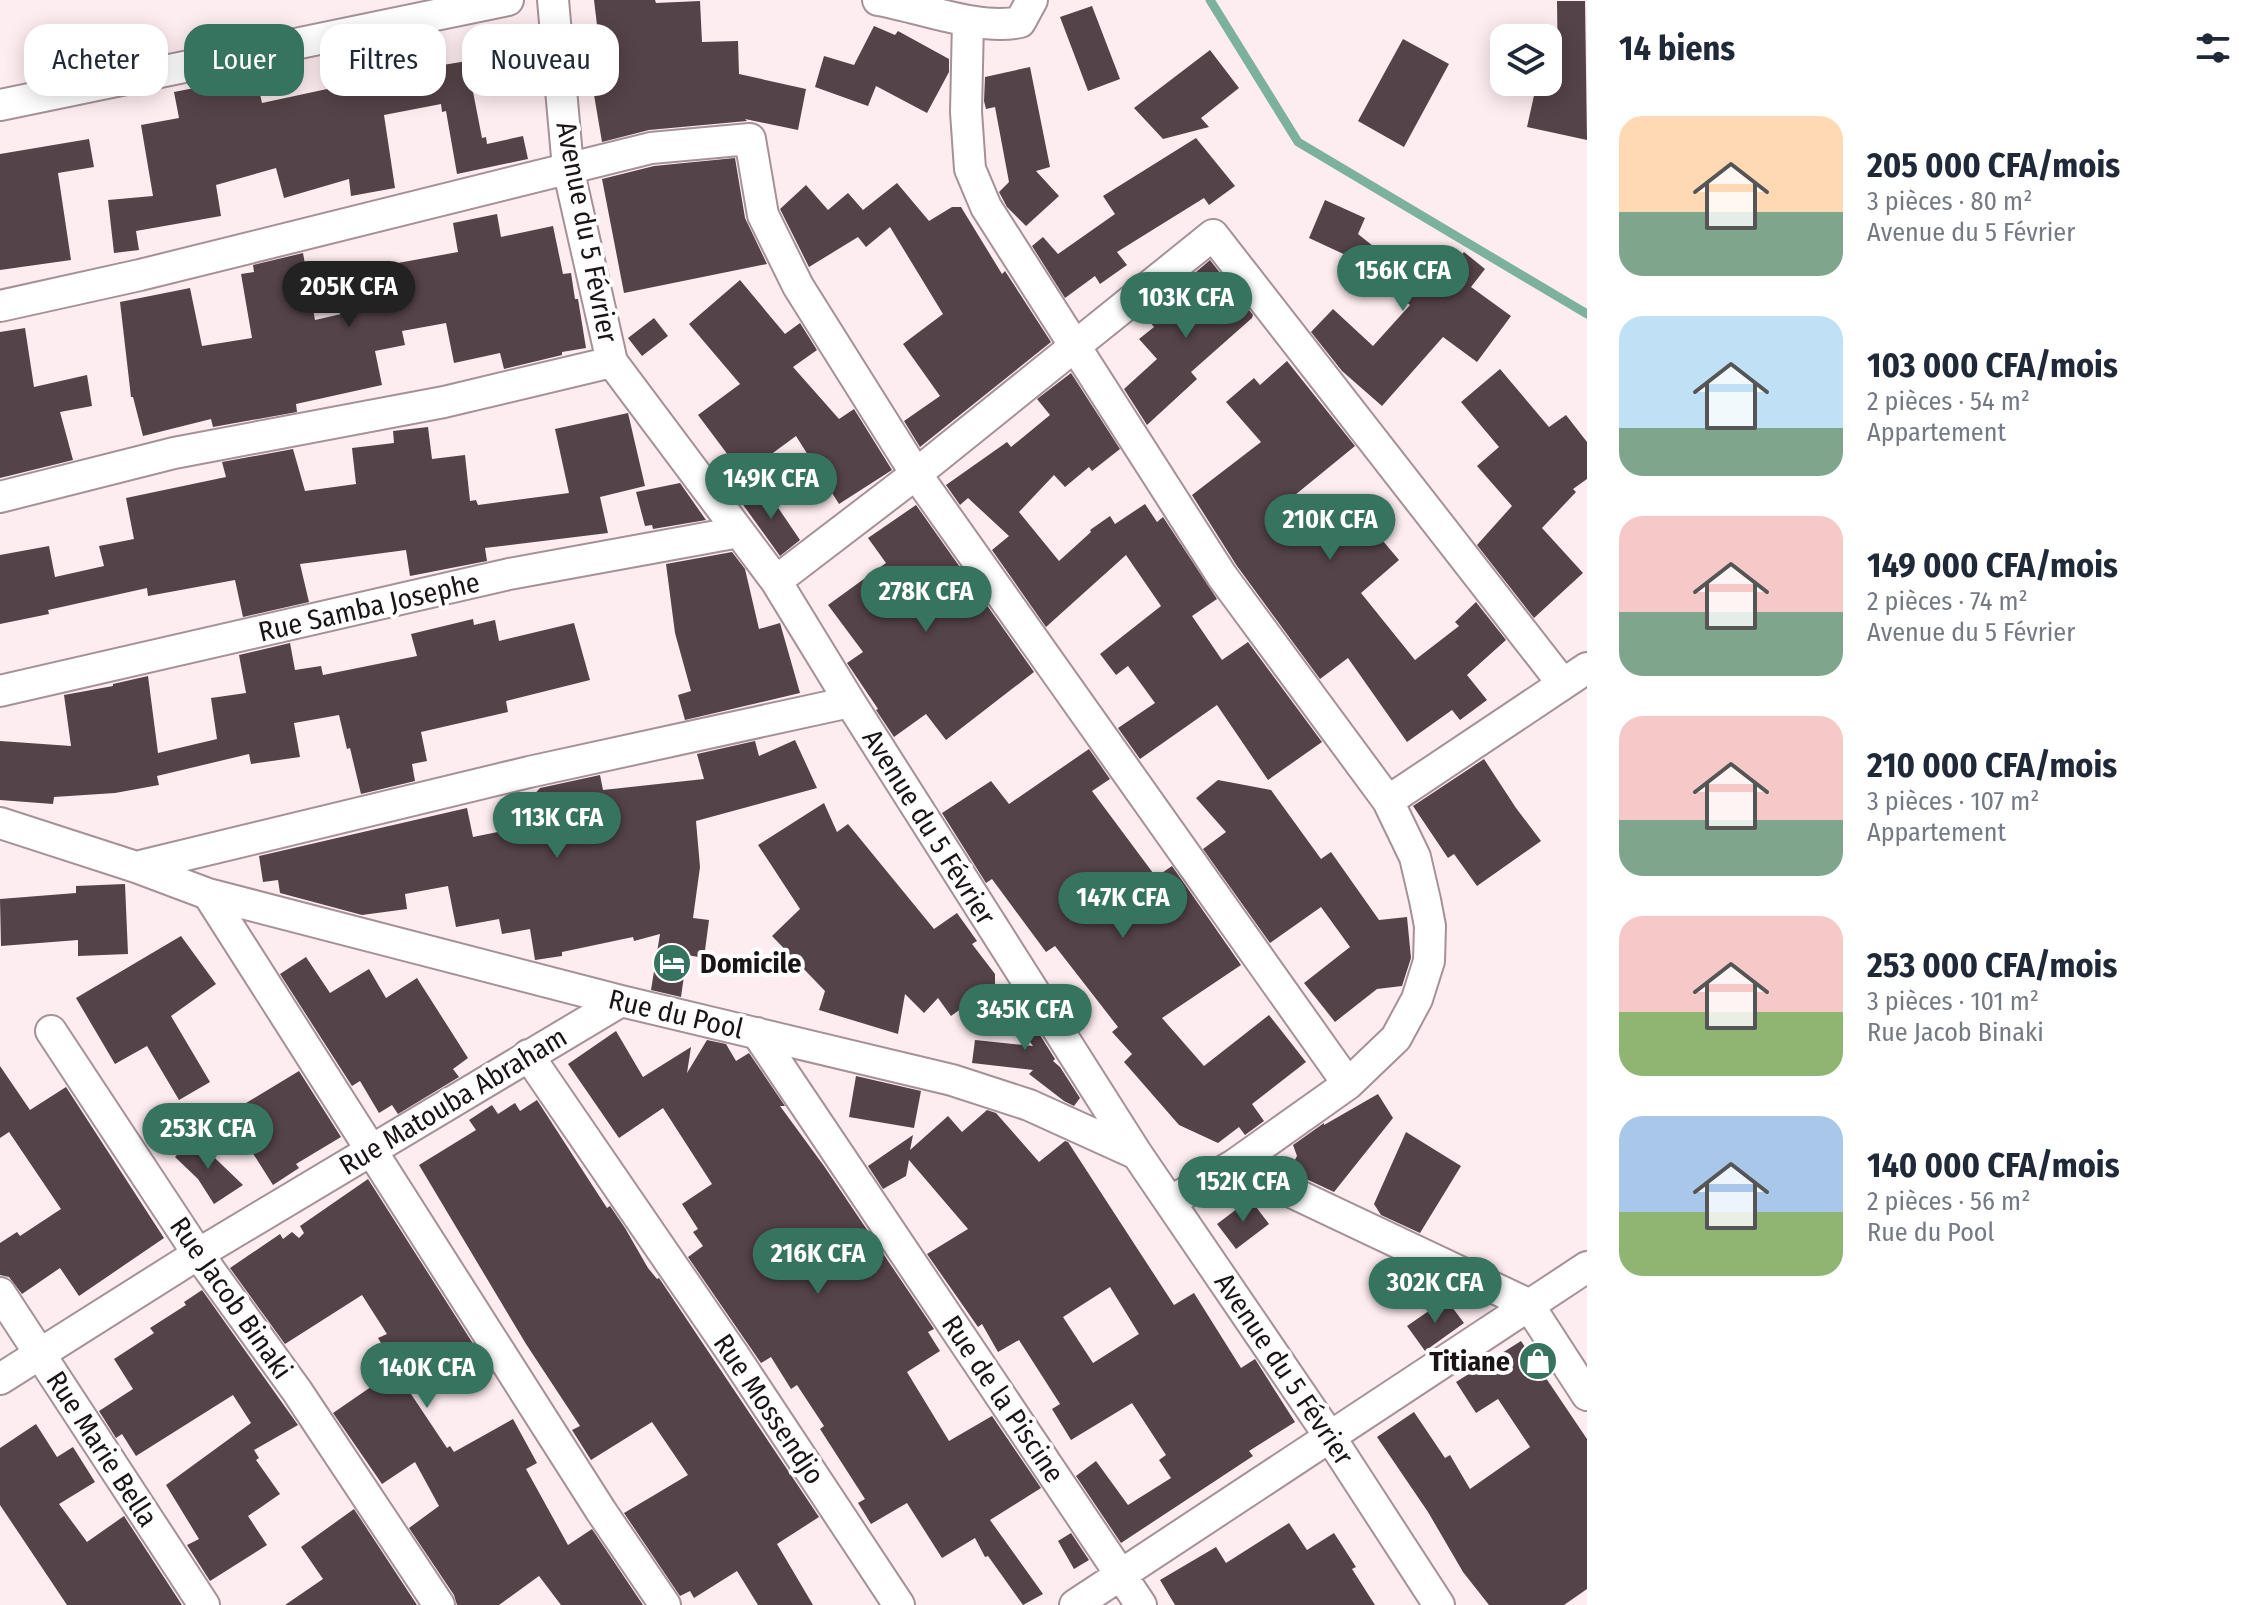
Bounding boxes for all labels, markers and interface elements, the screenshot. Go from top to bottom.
chip: Acheter [24,24,168,96]
chip: Louer [184,24,304,96]
chip: Filtres [320,24,446,96]
chip: Nouveau [462,24,619,96]
map controls [1490,24,1562,96]
button: layers [1490,24,1562,96]
icon: filters [2191,26,2235,70]
text: 14 biens [1619,28,1735,69]
street label: Avenue du 5 Février [549,119,625,345]
text: 205 000 CFA/mois [1867,145,2120,186]
icon: home [1683,148,1779,244]
text: 3 pièces · 80 m² [1867,186,2032,217]
text: Avenue du 5 Février [1867,217,2075,248]
pin: 156K CFA [1320,245,1486,313]
text: 156K CFA [1355,255,1451,286]
pin: 205K CFA [266,261,432,329]
text: 205K CFA [300,271,398,302]
pin: 103K CFA [1103,272,1269,340]
text: 103K CFA [1138,282,1234,313]
text: 103 000 CFA/mois [1867,345,2118,386]
icon: home [1683,348,1779,444]
text: 2 pièces · 54 m² [1867,386,2030,417]
text: Appartement [1867,417,2006,448]
pin: 149K CFA [688,453,854,521]
text: 149K CFA [723,463,819,494]
pin: 210K CFA [1247,494,1413,562]
text: 210K CFA [1282,504,1378,535]
text: 149 000 CFA/mois [1867,545,2118,586]
icon: home [1683,548,1779,644]
street label: Rue Samba Josephe [255,565,483,649]
pin: 278K CFA [843,566,1009,634]
text: 278K CFA [879,576,973,607]
text: 2 pièces · 74 m² [1867,586,2028,617]
text: Avenue du 5 Février [1867,617,2075,648]
street label: Avenue du 5 Février [856,723,1003,931]
text: 210 000 CFA/mois [1867,745,2117,786]
icon: home [1683,748,1779,844]
text: 3 pièces · 107 m² [1867,786,2040,817]
pin: 113K CFA [474,792,640,860]
text: 113K CFA [511,802,603,833]
text: Appartement [1867,817,2006,848]
pin: 147K CFA [1040,872,1206,940]
text: 147K CFA [1076,882,1170,913]
hotel icon: Domicile [651,942,693,984]
text: 253 000 CFA/mois [1867,945,2117,986]
place label: Domicile [700,947,801,980]
icon: home [1683,948,1779,1044]
street label: Rue du Pool [605,982,747,1046]
pin: 345K CFA [942,984,1108,1052]
text: 3 pièces · 101 m² [1867,986,2039,1017]
text: 345K CFA [977,994,1073,1025]
text: Rue Jacob Binaki [1867,1017,2044,1048]
street label: Rue Matouba Abraham [333,1020,573,1182]
pin: 253K CFA [125,1103,291,1171]
text: 253K CFA [160,1113,256,1144]
text: 140 000 CFA/mois [1867,1145,2120,1186]
icon: home [1683,1148,1779,1244]
pin: 152K CFA [1160,1156,1326,1224]
text: 152K CFA [1196,1166,1290,1197]
text: 2 pièces · 56 m² [1867,1186,2030,1217]
street label: Rue Jacob Binaki [163,1211,299,1385]
text: Rue du Pool [1867,1217,1994,1248]
pin: 216K CFA [735,1228,901,1296]
text: 216K CFA [771,1238,865,1269]
pin: 302K CFA [1352,1257,1518,1325]
street label: Avenue du 5 Février [1208,1267,1361,1471]
text: 302K CFA [1387,1267,1483,1298]
street label: Rue de la Piscine [935,1309,1071,1489]
street label: Rue Mossendjo [707,1328,831,1490]
shop icon: Titiane [1517,1340,1559,1382]
pin: 140K CFA [344,1342,510,1410]
place label: Titiane [1429,1345,1510,1378]
text: 140K CFA [379,1352,475,1383]
street label: Rue Marie Bella [39,1365,165,1533]

